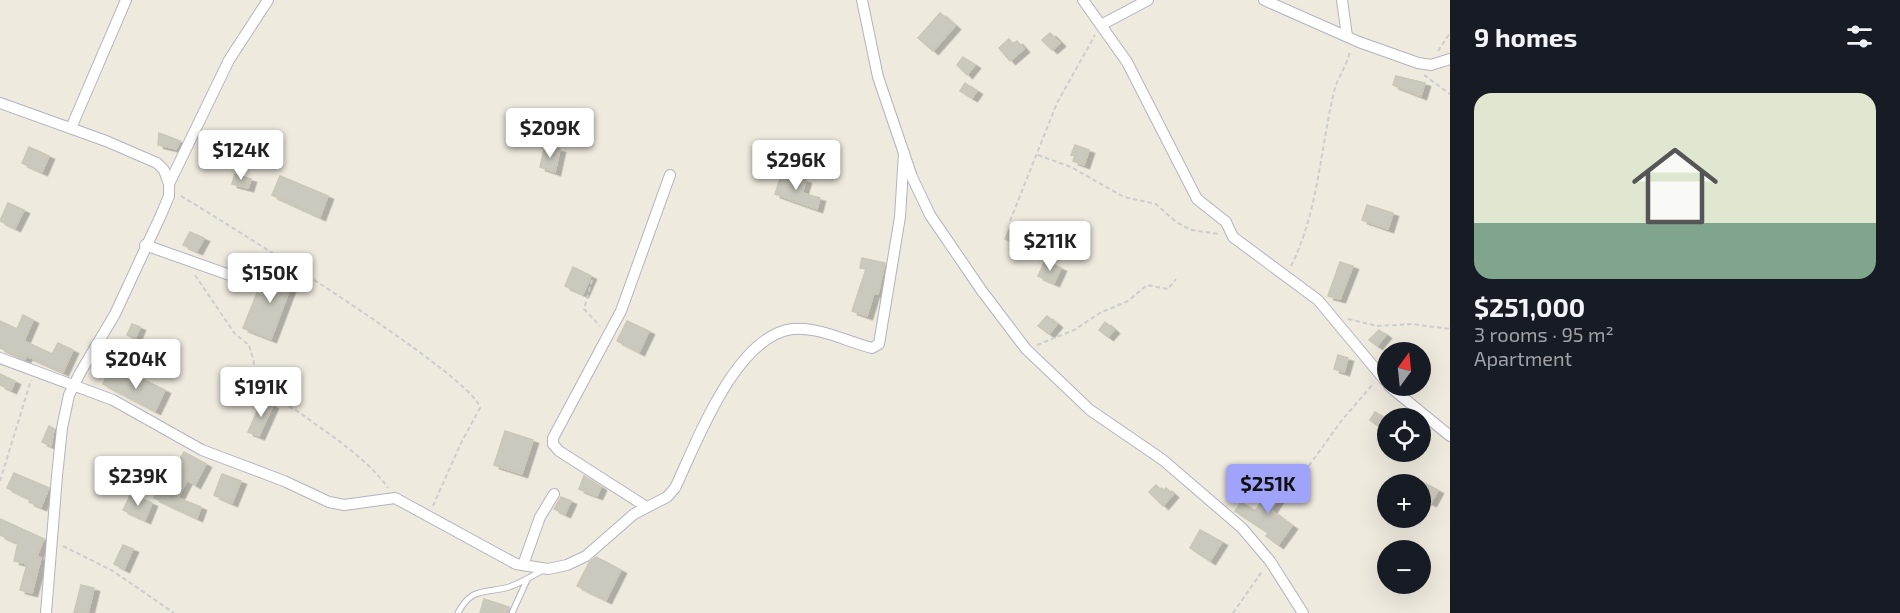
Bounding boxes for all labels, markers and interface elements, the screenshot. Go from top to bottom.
icon: filters [1843,20,1876,53]
text: 9 homes [1474,21,1577,52]
pin: $209K [508,108,592,159]
text: $209K [520,115,580,139]
pin: $124K [199,130,283,181]
icon: home [1621,132,1729,240]
text: $124K [212,137,270,161]
pin: $296K [754,140,838,191]
text: $296K [766,147,826,171]
pin: $211K [1008,221,1092,272]
text: $211K [1023,228,1077,252]
pin: $150K [228,253,312,304]
text: $150K [242,260,298,284]
text: $251,000 [1474,291,1585,322]
text: 3 rooms · 95 m² [1474,322,1614,346]
pin: $204K [94,339,178,390]
north arrow [1377,342,1431,396]
map controls [1377,342,1431,594]
text: $204K [105,346,167,370]
text: Apartment [1474,346,1572,370]
pin: $191K [219,367,303,418]
text: $191K [234,374,288,398]
button: locate [1377,408,1431,462]
pin: $239K [96,456,180,507]
text: $239K [108,463,168,487]
pin: $251K [1226,464,1310,515]
text: $251K [1240,471,1296,495]
button: + [1377,474,1431,528]
button: − [1377,540,1431,594]

